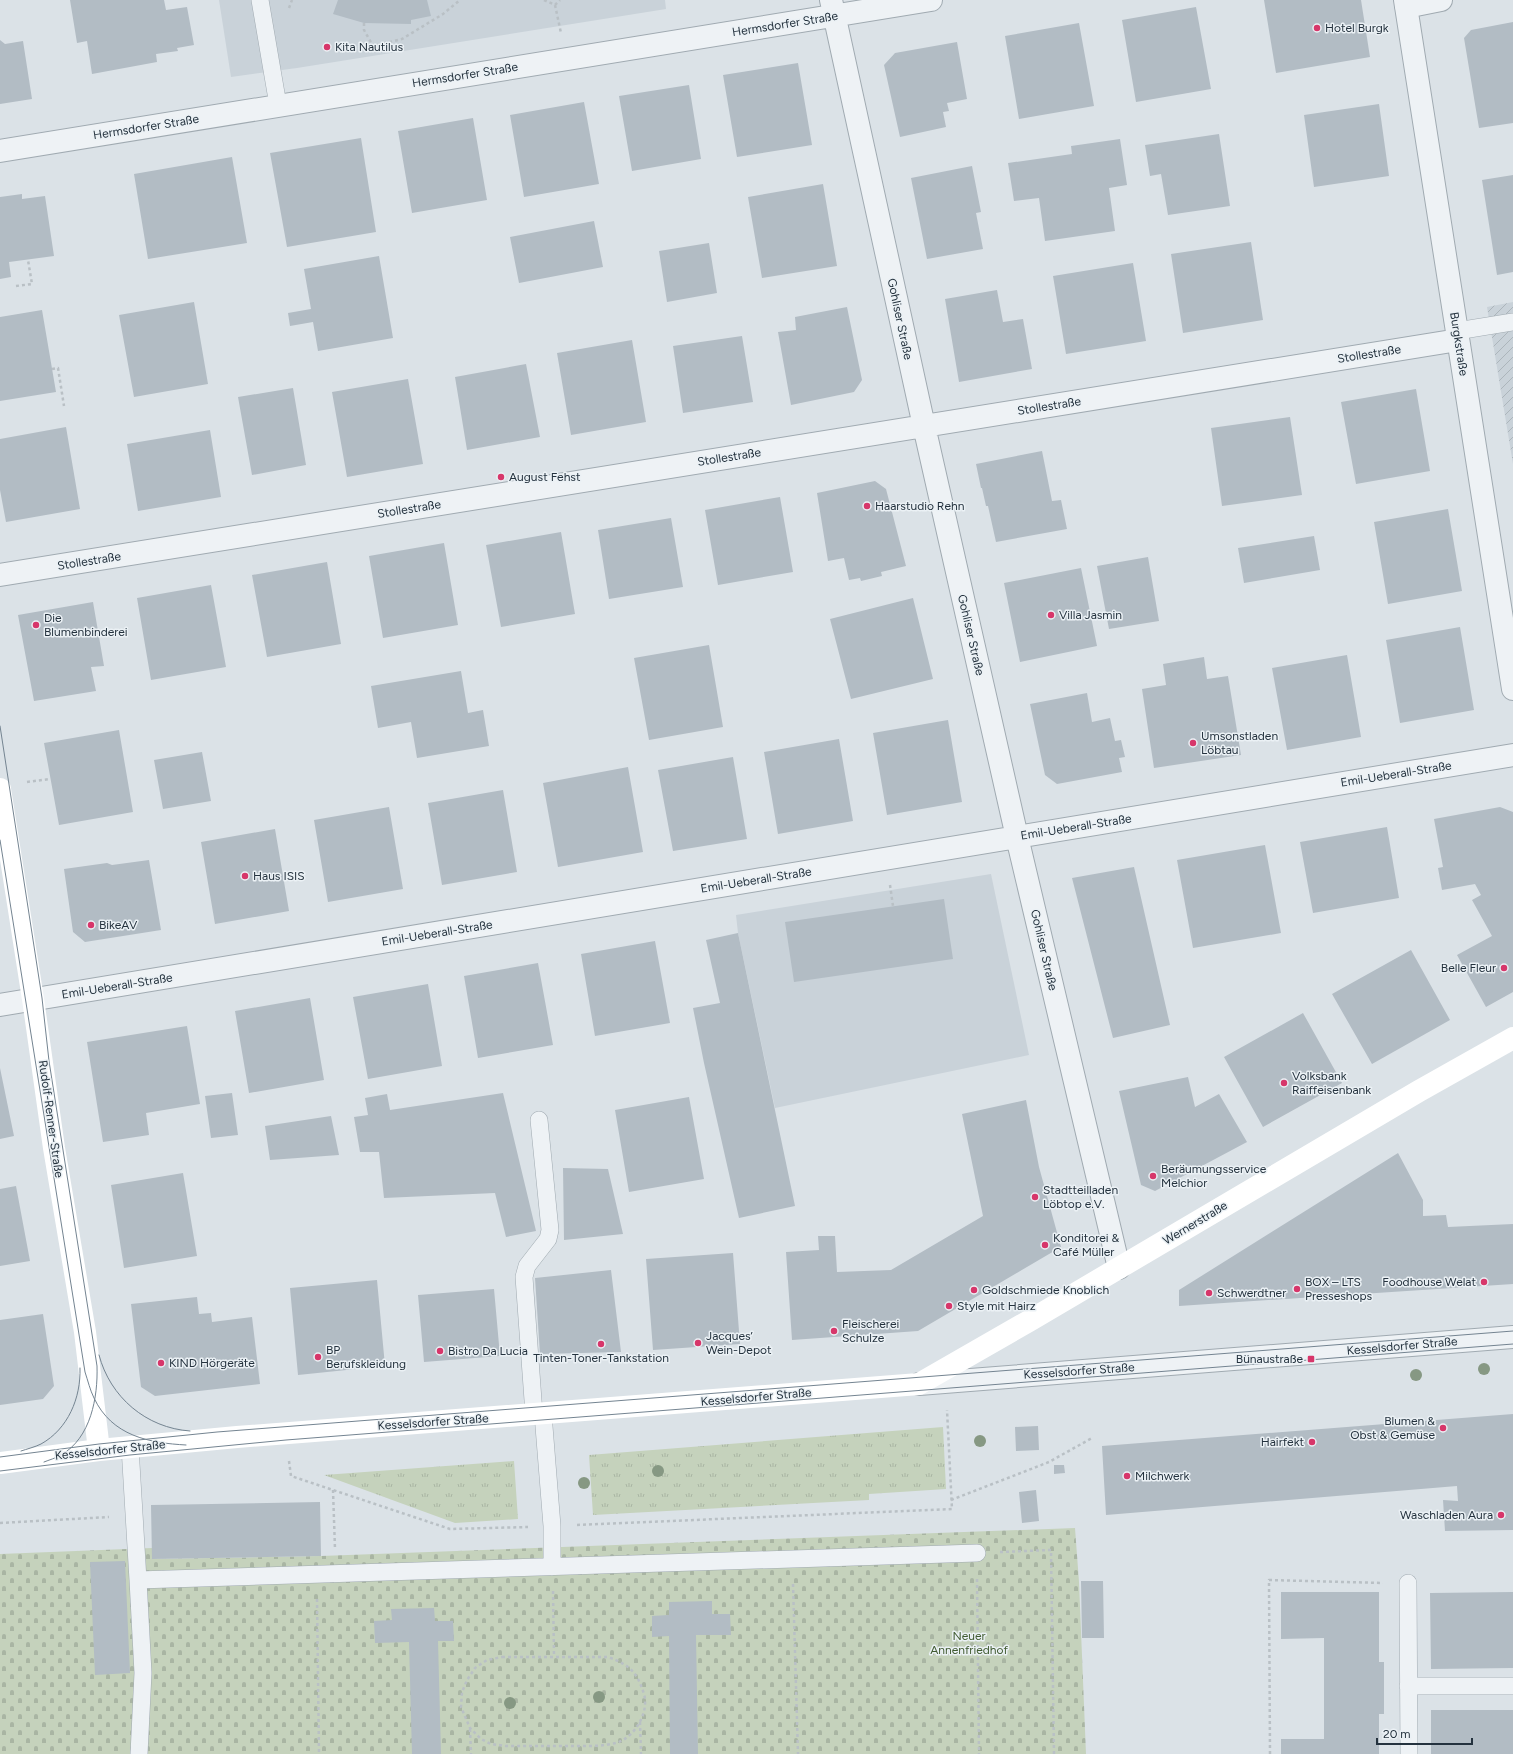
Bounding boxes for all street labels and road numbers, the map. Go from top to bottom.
street label: Hermsdorfer Straße [731,9,839,39]
street label: Hermsdorfer Straße [411,60,519,90]
street label: Hermsdorfer Straße [92,112,200,142]
street label: Gohliser Straße [885,277,916,361]
street label: Burgkstraße [1447,311,1471,377]
street label: Stollestraße [1336,342,1402,366]
street label: Stollestraße [1016,394,1082,418]
street label: Stollestraße [696,445,762,469]
street label: Stollestraße [376,497,442,521]
street label: Stollestraße [56,549,122,573]
street label: Gohliser Straße [955,593,987,677]
street label: Emil-Ueberall-Straße [1339,758,1453,790]
street label: Emil-Ueberall-Straße [1019,811,1133,843]
street label: Emil-Ueberall-Straße [699,864,813,896]
street label: Gohliser Straße [1028,908,1060,992]
street label: Emil-Ueberall-Straße [380,917,494,949]
street label: Emil-Ueberall-Straße [60,970,174,1002]
street label: Rudolf-Renner-Straße [36,1059,66,1179]
street label: Wernerstraße [1160,1198,1230,1248]
street label: Kesselsdorfer Straße [1346,1334,1458,1358]
street label: Kesselsdorfer Straße [1023,1360,1135,1382]
street label: Kesselsdorfer Straße [700,1385,812,1409]
street label: Kesselsdorfer Straße [377,1411,489,1433]
street label: Kesselsdorfer Straße [54,1437,166,1463]

